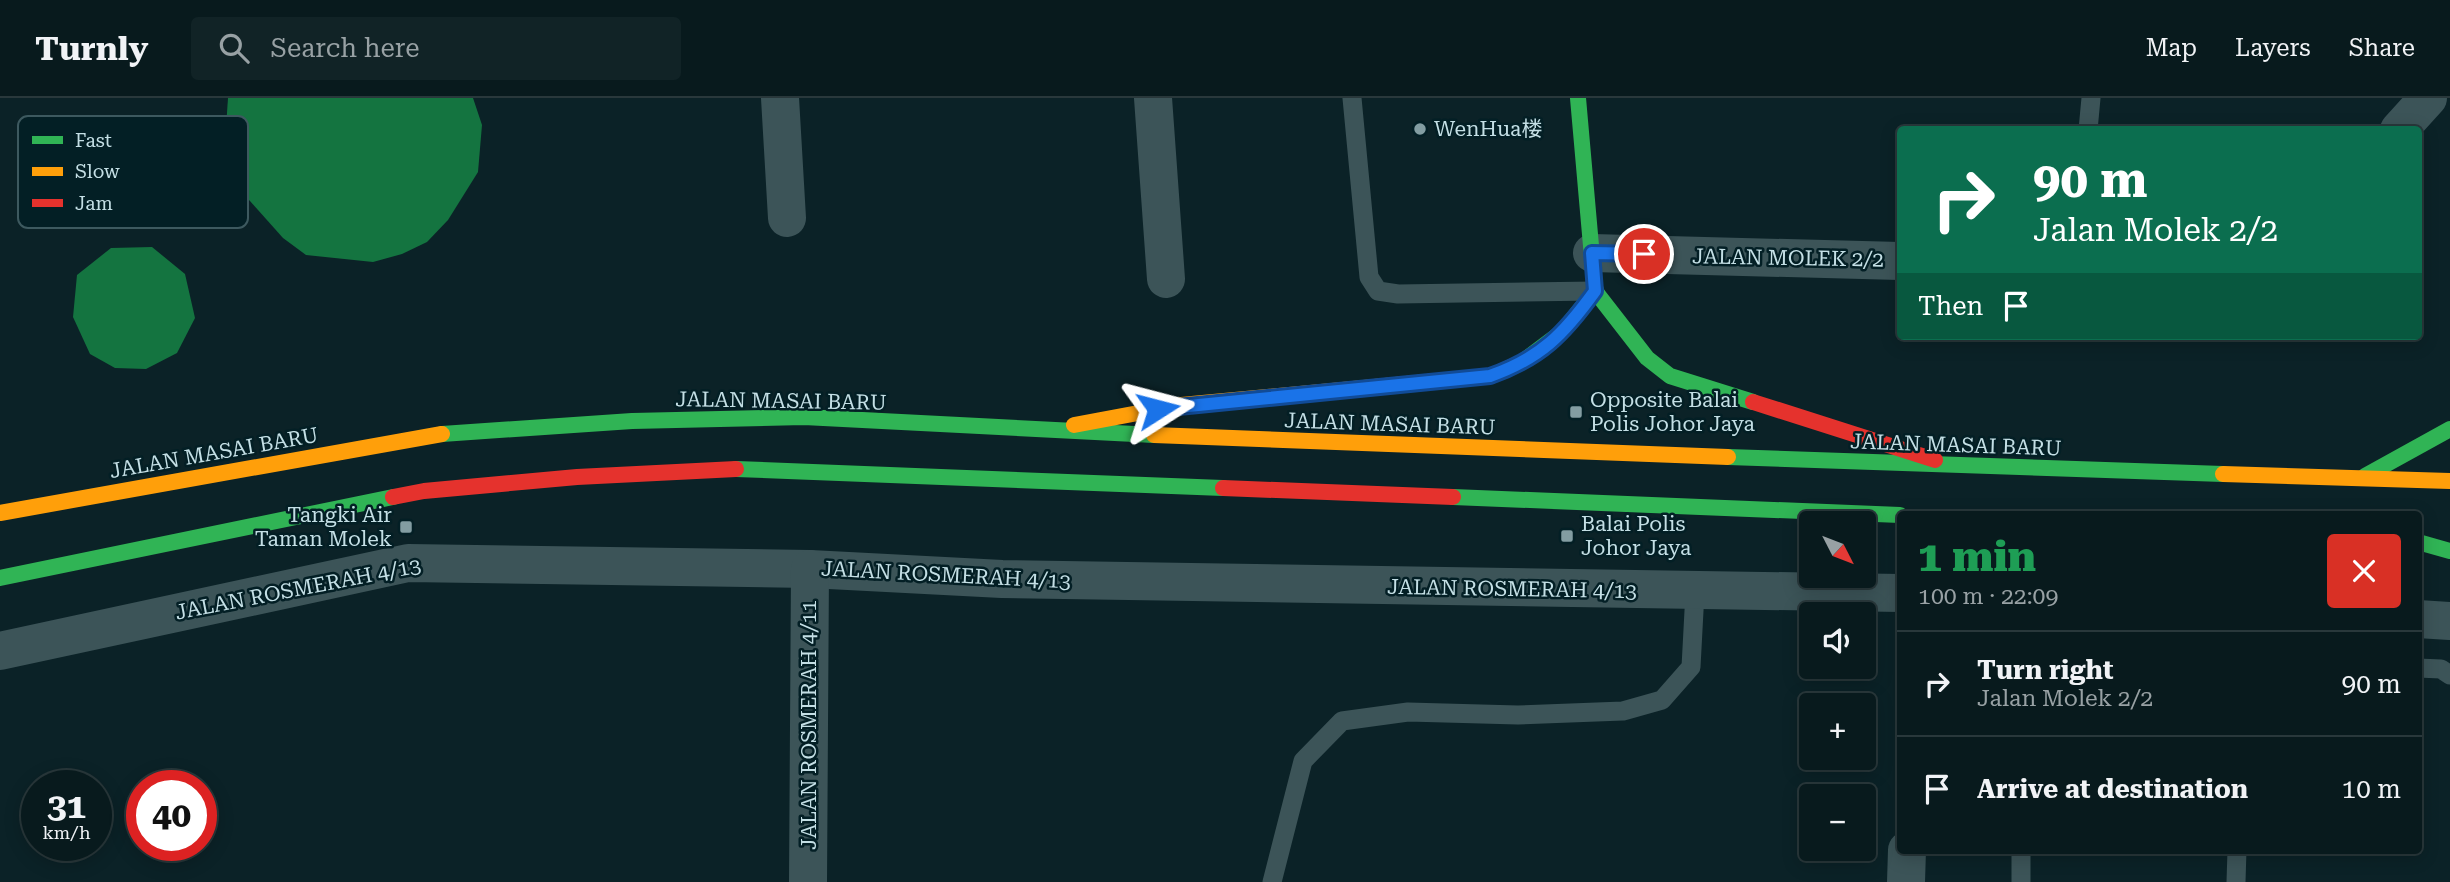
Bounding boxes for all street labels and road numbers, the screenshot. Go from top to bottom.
street label: JALAN MOLEK 2/2 [1692,244,1884,272]
street label: JALAN MASAI BARU [675,387,887,415]
street label: JALAN MASAI BARU [1284,408,1496,440]
street label: JALAN MASAI BARU [108,423,320,483]
street label: JALAN MASAI BARU [1850,429,2062,461]
street label: JALAN ROSMERAH 4/13 [173,553,423,625]
street label: JALAN ROSMERAH 4/13 [821,556,1071,594]
street label: JALAN ROSMERAH 4/13 [1387,575,1637,603]
street label: JALAN ROSMERAH 4/11 [797,600,821,850]

